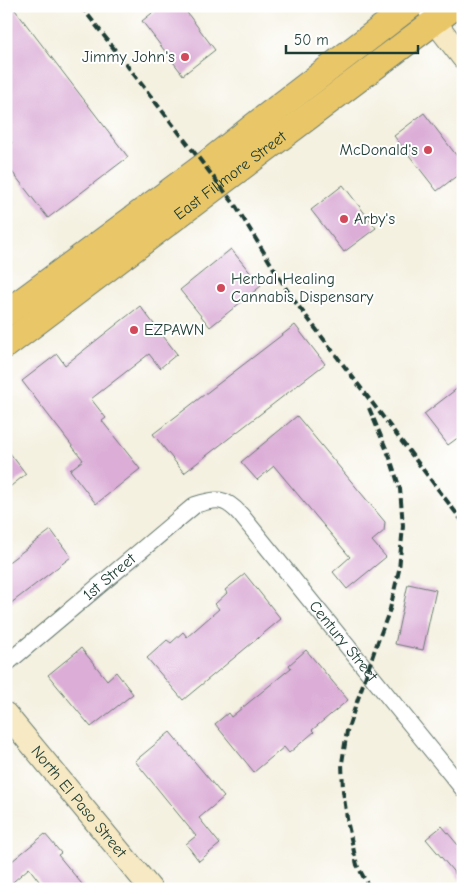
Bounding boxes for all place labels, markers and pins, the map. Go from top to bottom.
place label: Jimmy John's [82,48,175,66]
marker: Jimmy John's [179,51,191,63]
place label: McDonald's [339,141,418,159]
marker: McDonald's [422,144,434,156]
place label: Arby's [354,210,395,228]
marker: Arby's [338,213,350,225]
place label: Herbal Healing Cannabis Dispensary [231,270,374,306]
marker: Herbal Healing Cannabis Dispensary [215,282,227,294]
place label: EZPAWN [144,321,204,339]
marker: EZPAWN [128,324,140,336]

